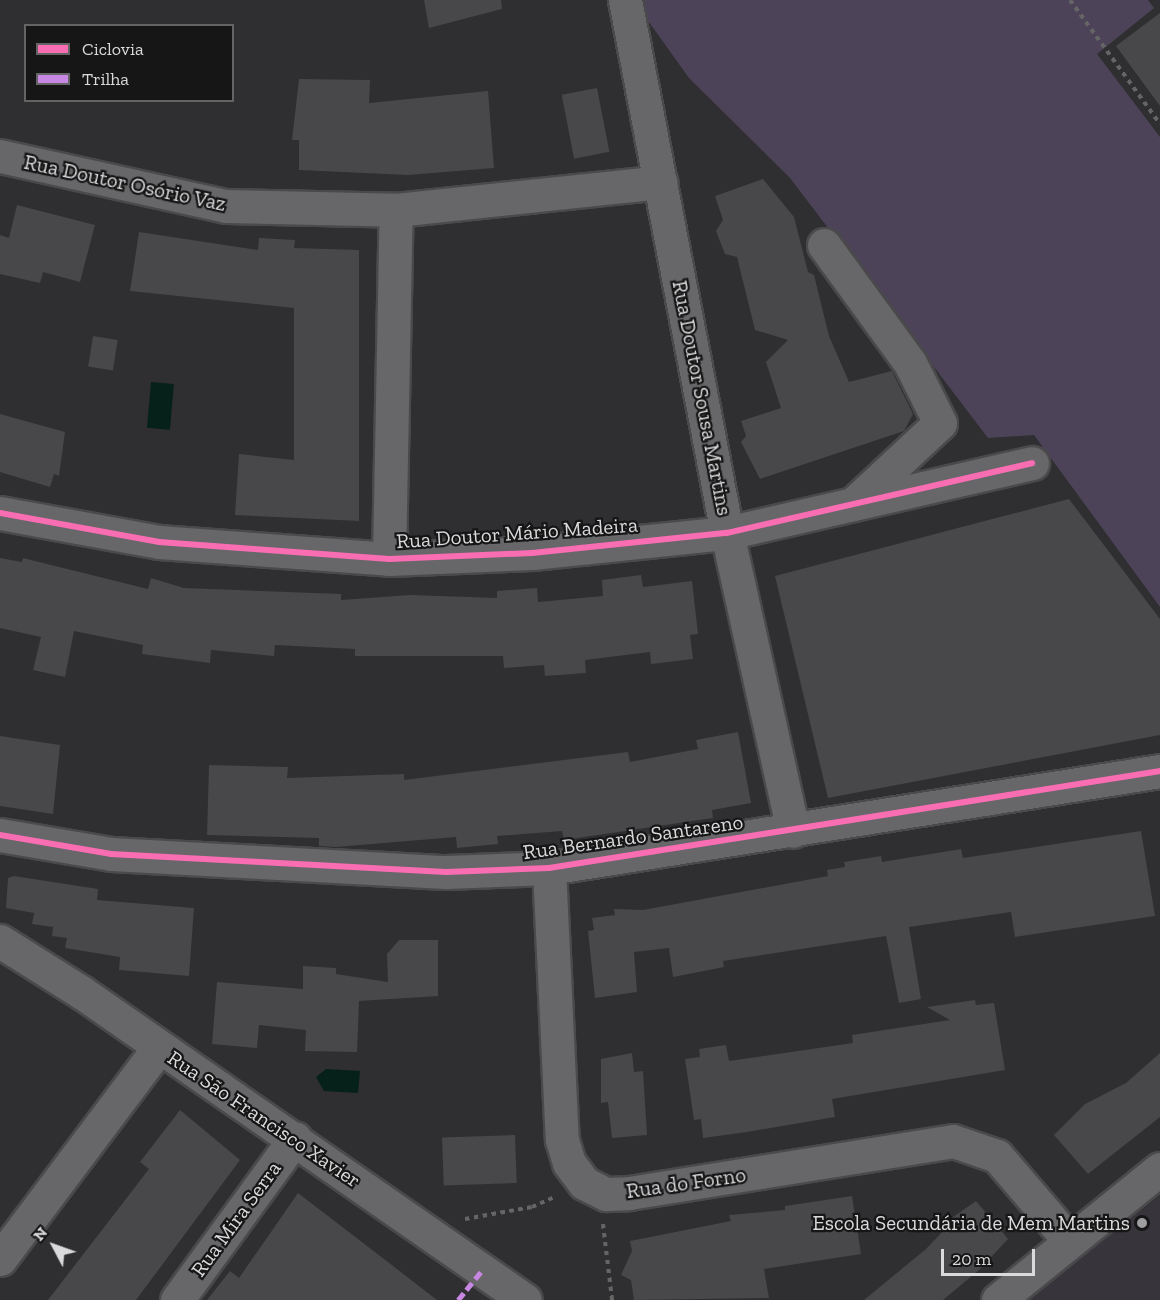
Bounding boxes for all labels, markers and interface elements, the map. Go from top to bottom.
legend [24,24,234,102]
text: Ciclovia [82,38,144,60]
text: Trilha [82,68,129,90]
street label: Rua Doutor Osório Vaz [21,149,229,217]
street label: Rua Doutor Sousa Martins [667,278,737,518]
street label: Rua Doutor Mário Madeira [395,512,639,554]
street label: Rua Bernardo Santareno [521,809,745,865]
street label: Rua São Francisco Xavier [163,1045,365,1193]
street label: Rua Mira Serra [186,1156,286,1282]
street label: Rua do Forno [625,1162,747,1204]
place label: Escola Secundária de Mem Martins [812,1210,1130,1236]
north arrow [24,1216,84,1276]
marker: Escola Secundária de Mem Martins [1135,1216,1149,1230]
text: N [29,1223,51,1245]
scale bar [944,1237,1038,1275]
text: 20 m [952,1248,991,1270]

